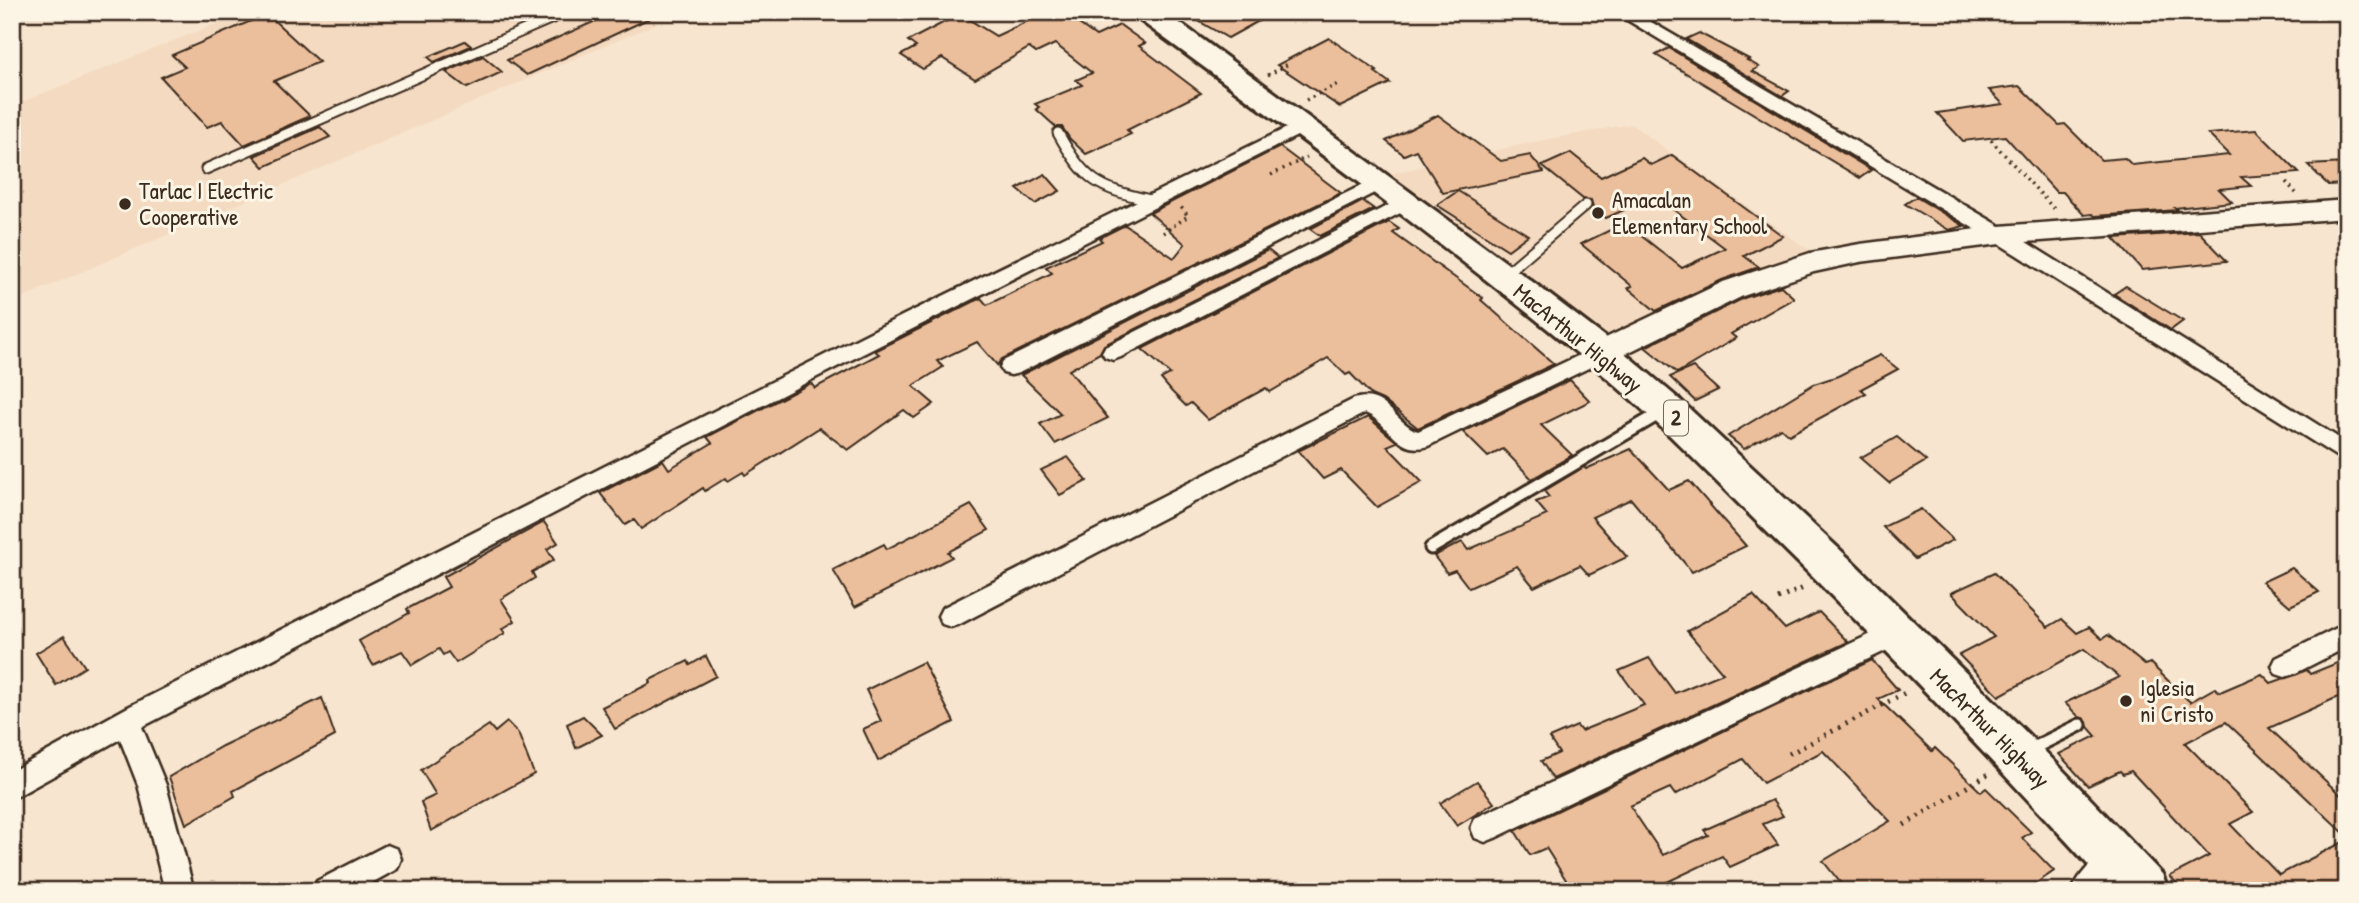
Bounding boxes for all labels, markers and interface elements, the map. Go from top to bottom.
place label: Tarlac I Electric Cooperative [139,175,273,232]
place label: Amacalan Elementary School [1612,184,1768,241]
marker: Tarlac I Electric Cooperative [117,196,133,212]
marker: Amacalan Elementary School [1590,205,1606,221]
street label: MacArthur Highway [1507,276,1650,399]
road number: 2 [1664,400,1688,436]
street label: MacArthur Highway [1924,661,2057,795]
place label: Iglesia ni Cristo [2140,672,2214,729]
marker: Iglesia ni Cristo [2118,693,2134,709]

